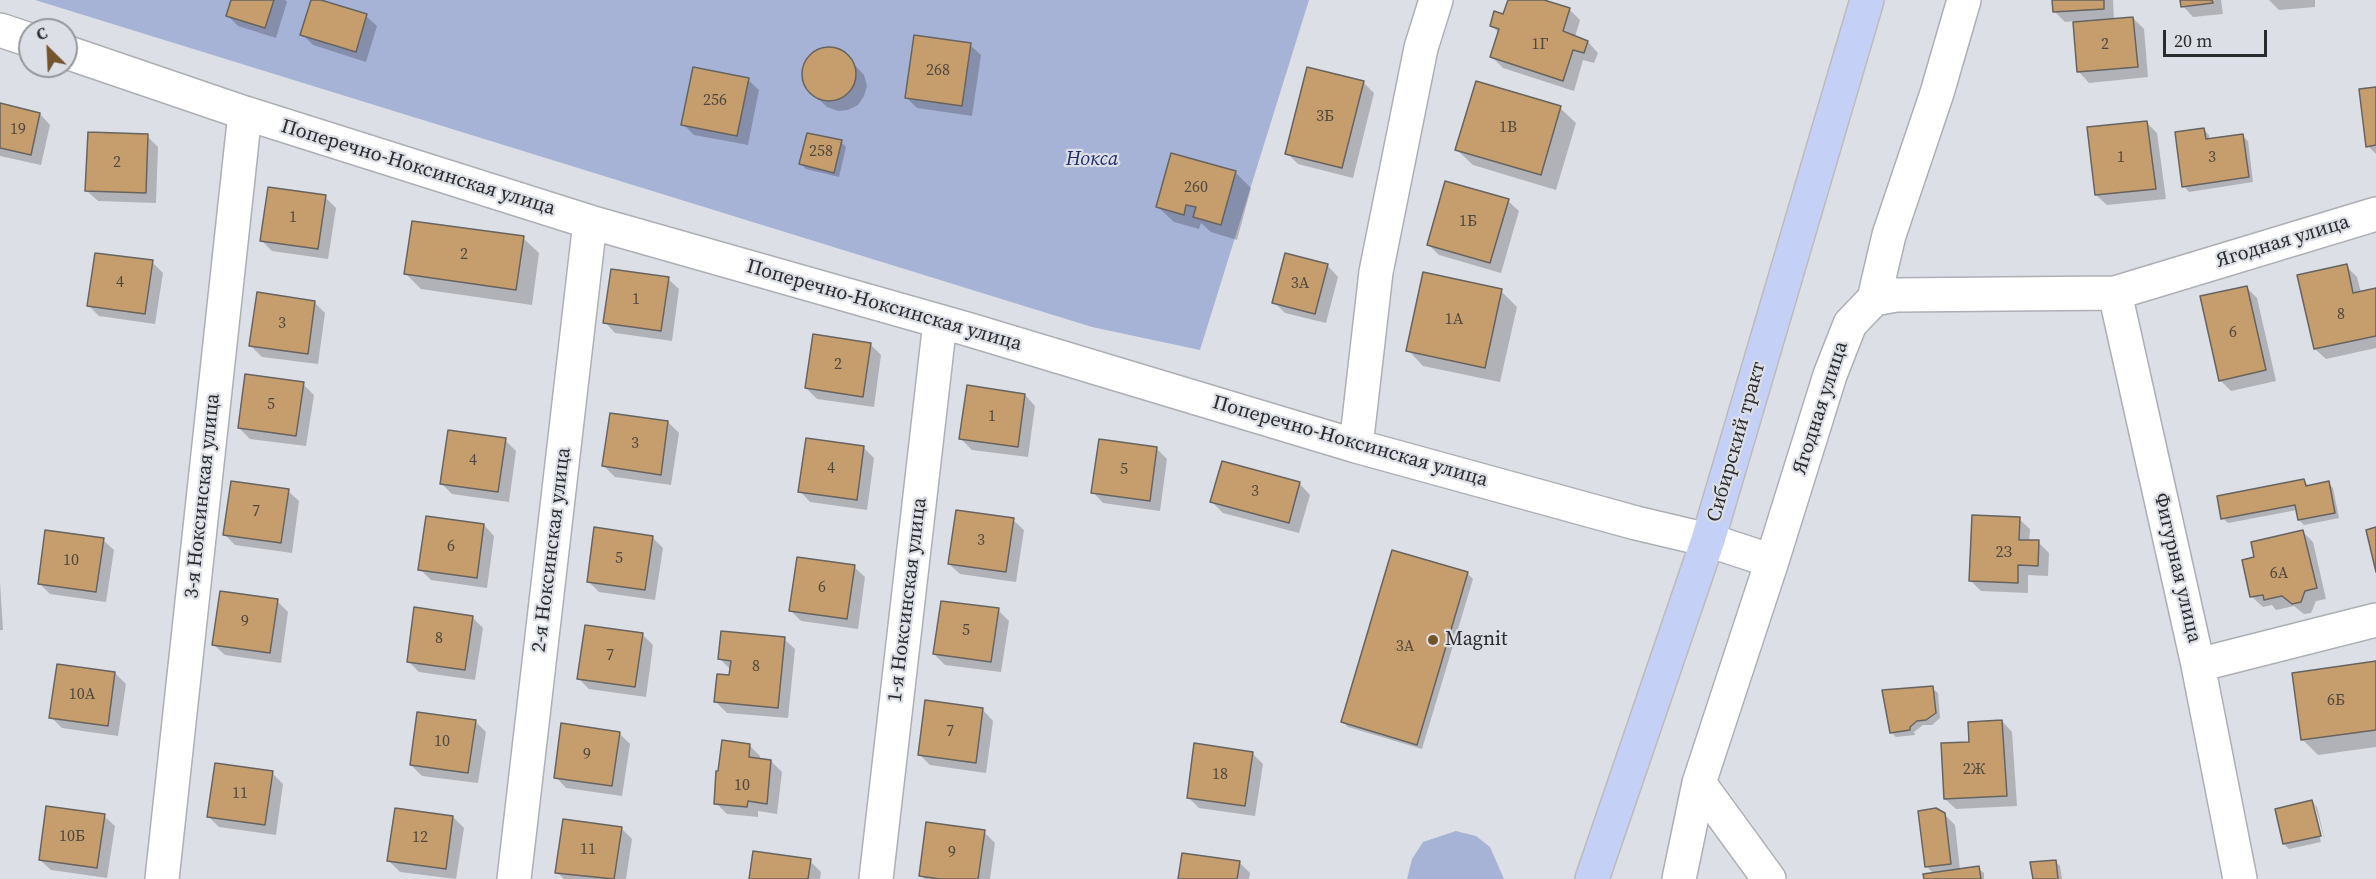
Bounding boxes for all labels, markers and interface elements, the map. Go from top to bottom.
north arrow [18,18,78,78]
scale bar [2166,18,2270,56]
text: С [32,21,51,45]
text: 20 m [2174,28,2212,53]
house number: 1Г [1532,35,1548,55]
house number: 2 [2101,35,2109,55]
house number: 268 [926,61,950,81]
house number: 256 [703,91,727,111]
house number: 3Б [1316,107,1334,127]
street label: Поперечно-Ноксинская улица [278,115,558,221]
house number: 1В [1499,118,1517,138]
house number: 19 [10,120,26,140]
house number: 258 [809,142,833,162]
park label: Нокса [1066,148,1118,172]
house number: 1 [2117,148,2125,168]
house number: 3 [2208,148,2216,168]
house number: 2 [113,153,121,173]
house number: 260 [1184,178,1208,198]
house number: 1 [289,208,297,228]
street label: Ягодная улица [2213,210,2353,274]
house number: 1Б [1459,212,1477,232]
house number: 2 [460,245,468,265]
street label: Поперечно-Ноксинская улица [744,255,1024,357]
house number: 4 [116,273,124,293]
house number: 3А [1291,274,1309,294]
house number: 1 [632,290,640,310]
house number: 8 [2337,305,2345,325]
house number: 1А [1445,310,1463,330]
house number: 3 [278,314,286,334]
house number: 6 [2229,323,2237,343]
street label: Ягодная улица [1788,339,1854,477]
house number: 2 [834,355,842,375]
street label: Сибирский тракт [1703,359,1771,525]
street label: Поперечно-Ноксинская улица [1210,391,1490,493]
street label: 3-я Ноксинская улица [180,392,226,600]
house number: 5 [267,395,275,415]
house number: 1 [988,407,996,427]
house number: 3 [631,434,639,454]
street label: 2-я Ноксинская улица [528,446,576,654]
house number: 4 [469,451,477,471]
house number: 4 [827,459,835,479]
house number: 5 [1120,460,1128,480]
house number: 3 [1251,482,1259,502]
street label: Фигурная улица [2148,491,2206,645]
street label: 1-я Ноксинская улица [884,496,932,704]
house number: 7 [252,502,260,522]
house number: 3 [977,531,985,551]
house number: 6 [447,537,455,557]
house number: 2З [1996,543,2012,563]
house number: 5 [615,549,623,569]
house number: 10 [63,551,79,571]
house number: 6А [2270,564,2288,584]
house number: 6 [818,578,826,598]
house number: 9 [241,612,249,632]
house number: 5 [962,621,970,641]
place label: Magnit [1445,628,1508,652]
house number: 8 [435,629,443,649]
marker: Magnit [1426,633,1440,647]
house number: 3А [1396,637,1414,657]
house number: 7 [606,646,614,666]
house number: 8 [752,657,760,677]
house number: 10А [69,685,95,705]
house number: 6Б [2327,691,2345,711]
house number: 7 [946,722,954,742]
house number: 10 [434,732,450,752]
house number: 9 [583,745,591,765]
house number: 2Ж [1963,760,1985,780]
house number: 18 [1212,765,1228,785]
house number: 10 [734,776,750,796]
house number: 11 [232,784,248,804]
house number: 10Б [59,827,85,847]
house number: 12 [412,828,428,848]
house number: 11 [580,840,596,860]
house number: 9 [948,843,956,863]

